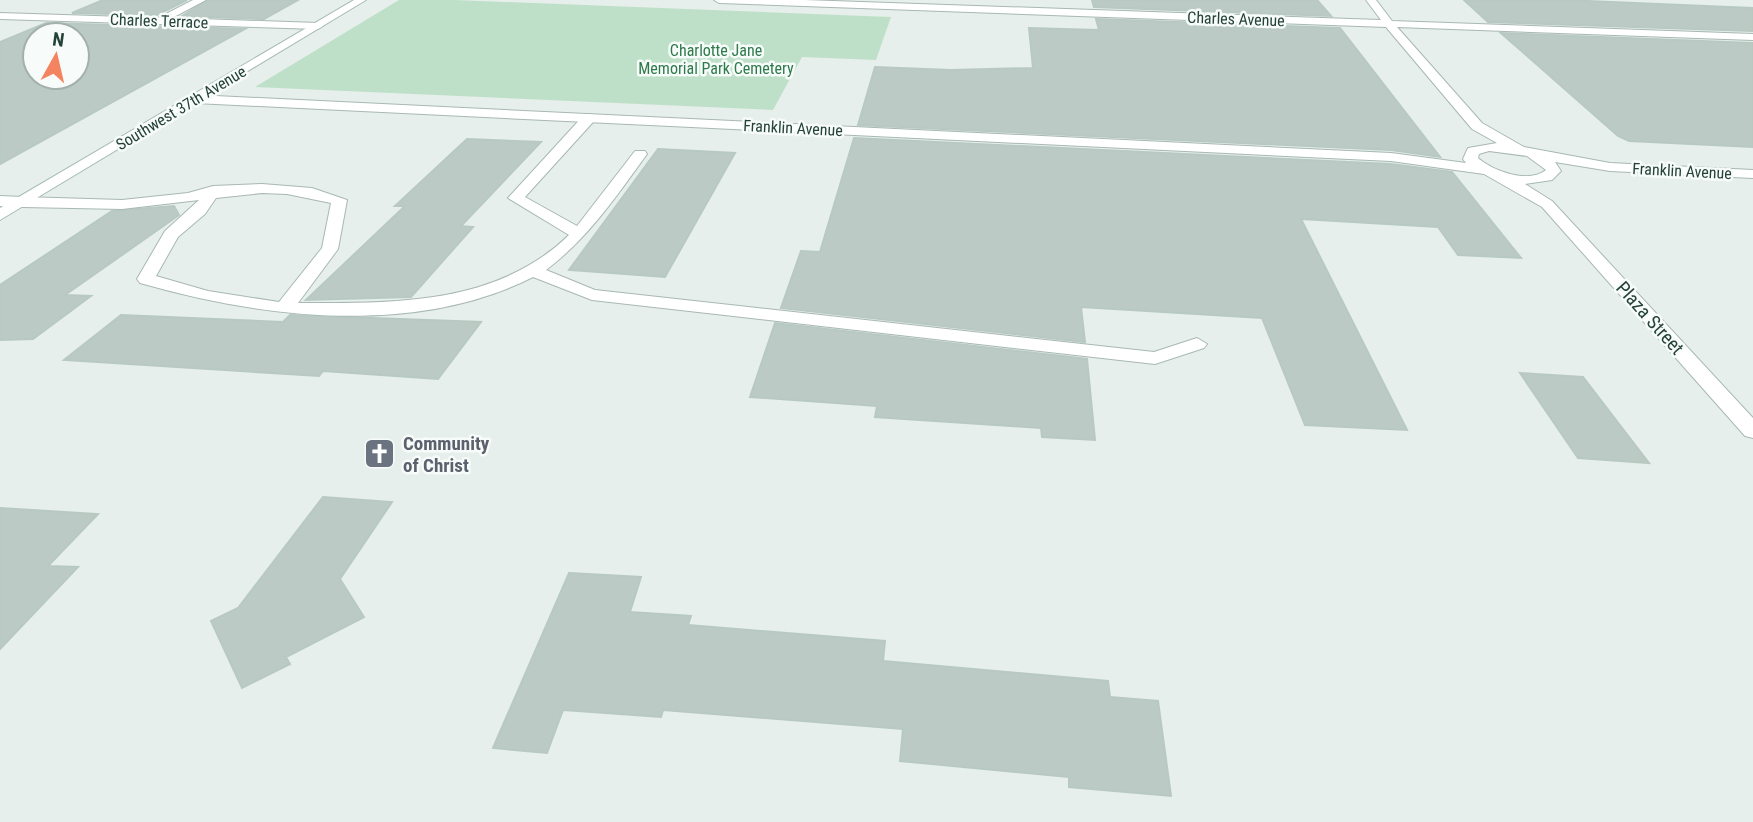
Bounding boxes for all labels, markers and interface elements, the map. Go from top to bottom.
street label: Charles Avenue [1187,8,1285,30]
street label: Charles Terrace [110,10,208,32]
north arrow [21,21,91,91]
text: N [51,27,66,52]
park label: Charlotte Jane Memorial Park Cemetery [638,41,794,78]
street label: Southwest 37th Avenue [113,62,249,154]
street label: Franklin Avenue [743,116,843,140]
street label: Franklin Avenue [1632,159,1732,183]
street label: Plaza Street [1611,277,1689,359]
place label: Community of Christ [403,432,490,477]
church icon: Community of Christ [363,437,397,471]

